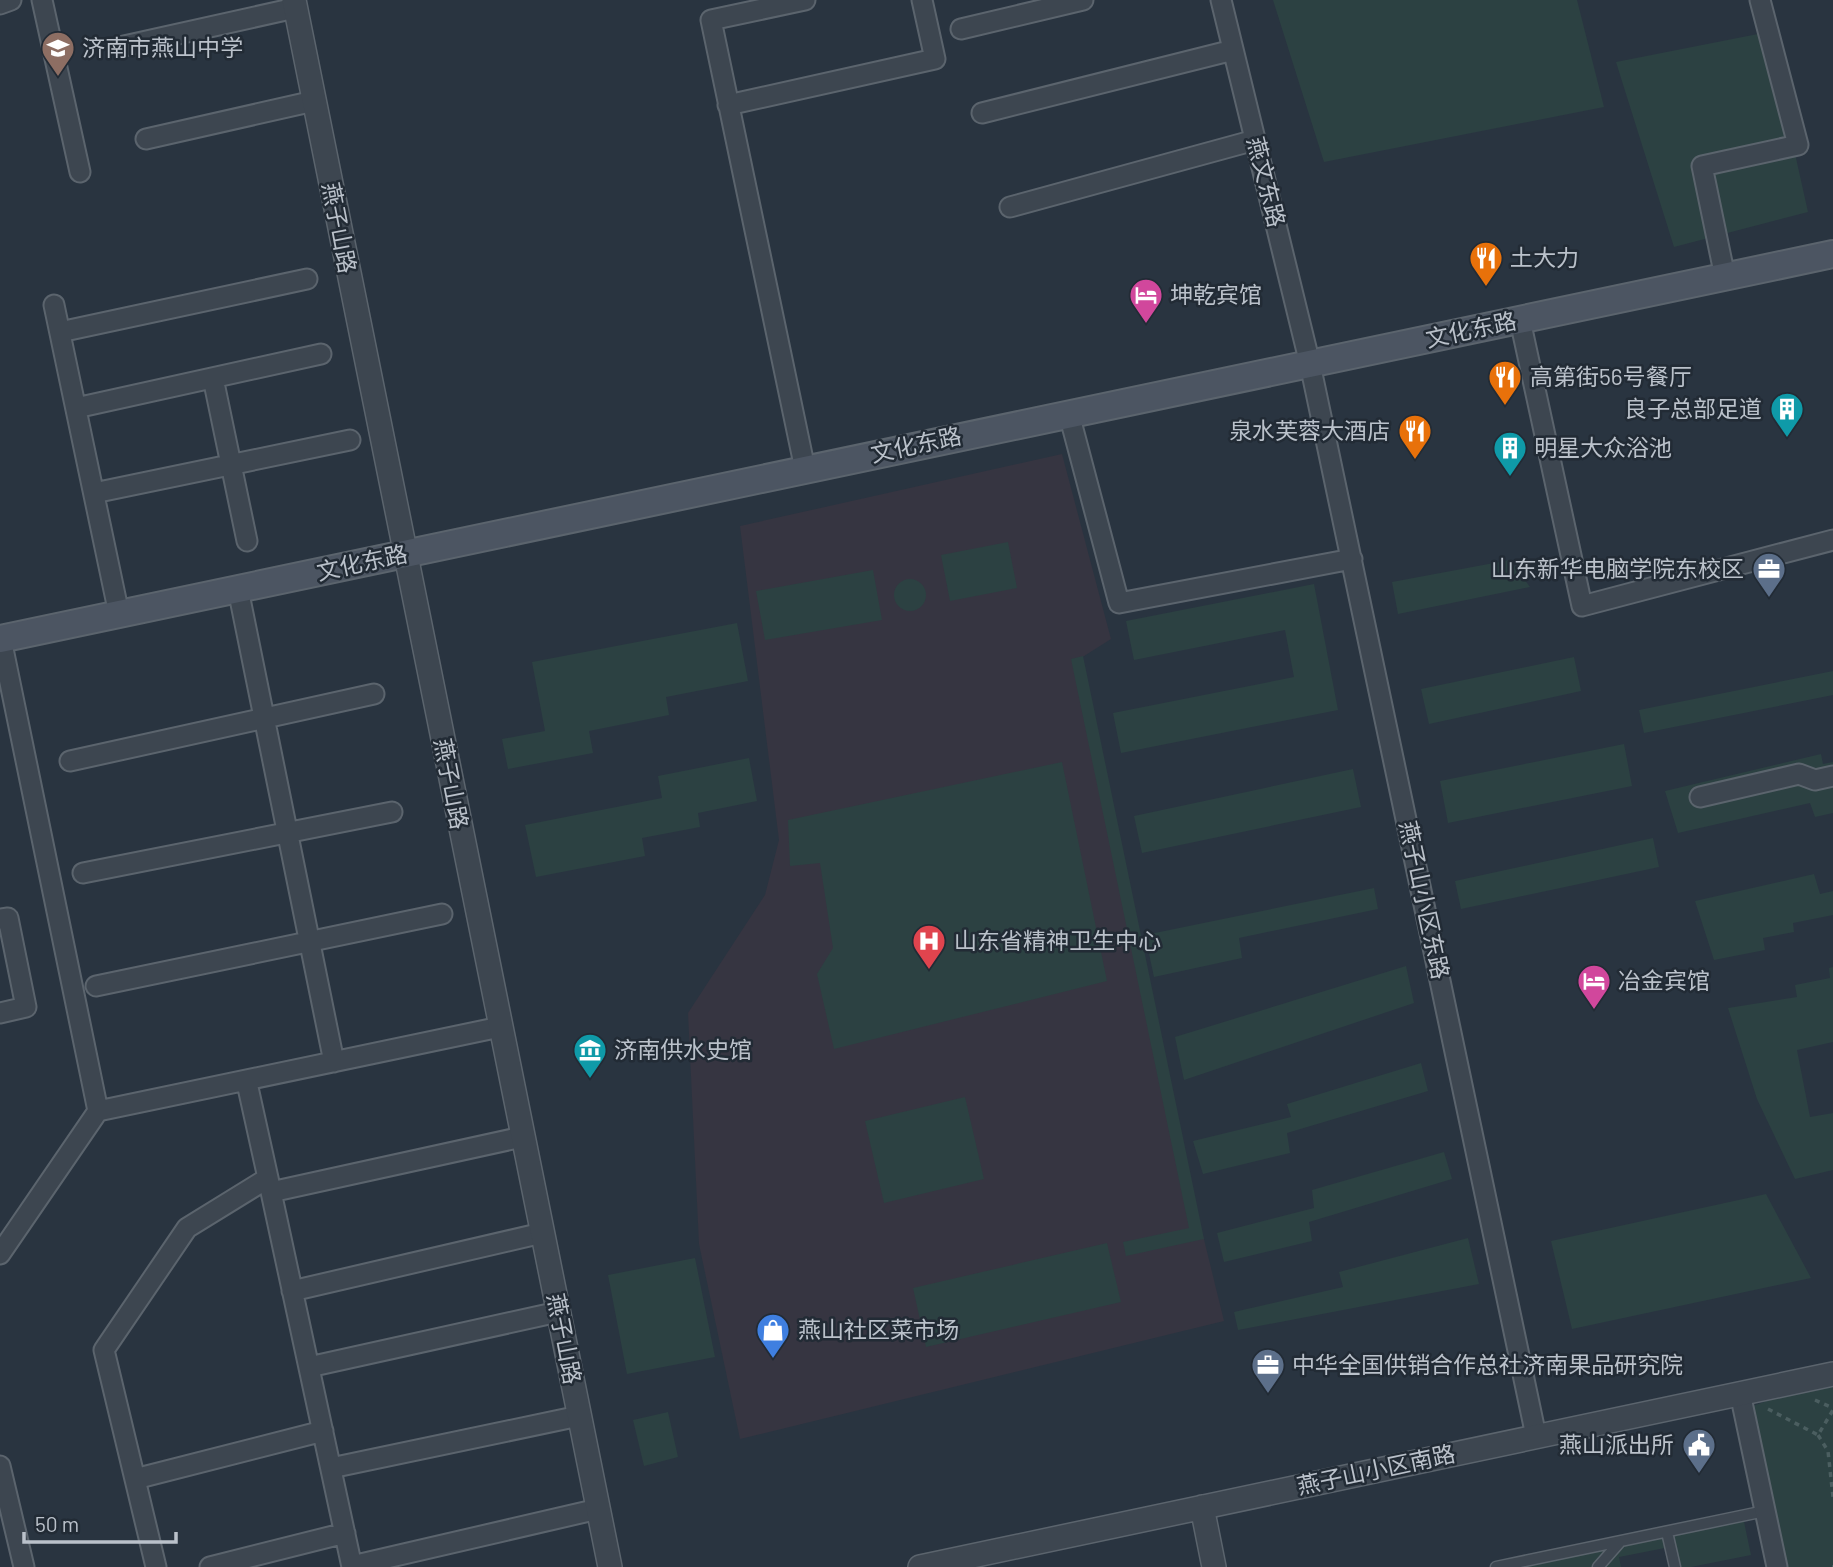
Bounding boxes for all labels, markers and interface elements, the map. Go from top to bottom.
school or university icon: 济南市燕山中学 [39,29,77,78]
place label: 济南市燕山中学 [82,33,243,61]
street label: 燕文东路 [1242,134,1292,230]
street label: 燕子山路 [317,180,363,276]
restaurant icon: 土大力 [1467,239,1505,288]
place label: 土大力 [1510,243,1579,271]
hotel icon: 坤乾宾馆 [1127,276,1165,325]
place label: 坤乾宾馆 [1170,280,1262,308]
street label: 文化东路 [1423,306,1519,352]
restaurant icon: 高第街56号餐厅 [1486,358,1524,407]
place label: 高第街56号餐厅 [1530,362,1692,390]
building icon: 良子总部足道 [1768,390,1806,439]
place label: 良子总部足道 [1624,394,1762,422]
restaurant icon: 泉水芙蓉大酒店 [1396,412,1434,461]
place label: 泉水芙蓉大酒店 [1229,416,1390,444]
street label: 文化东路 [868,421,964,467]
building icon: 明星大众浴池 [1491,429,1529,478]
place label: 明星大众浴池 [1534,433,1672,461]
street label: 文化东路 [314,539,410,585]
office icon: 山东新华电脑学院东校区 [1750,550,1788,599]
place label: 山东新华电脑学院东校区 [1491,554,1744,582]
street label: 燕子山路 [429,736,475,832]
street label: 燕子山小区东路 [1395,818,1455,981]
hospital icon: 山东省精神卫生中心 [910,922,948,971]
place label: 山东省精神卫生中心 [954,926,1161,954]
hotel icon: 冶金宾馆 [1575,962,1613,1011]
place label: 冶金宾馆 [1618,966,1710,994]
museum icon: 济南供水史馆 [571,1031,609,1080]
place label: 济南供水史馆 [614,1035,752,1063]
street label: 燕子山路 [542,1291,588,1387]
shop icon: 燕山社区菜市场 [754,1311,792,1360]
place label: 燕山社区菜市场 [798,1315,959,1343]
office icon: 中华全国供销合作总社济南果品研究院 [1249,1346,1287,1395]
place label: 中华全国供销合作总社济南果品研究院 [1292,1350,1683,1378]
public building icon: 燕山派出所 [1680,1426,1718,1475]
place label: 燕山派出所 [1559,1430,1674,1458]
street label: 燕子山小区南路 [1294,1439,1457,1499]
scale bar [24,1500,177,1544]
text: 50 m [35,1511,79,1536]

